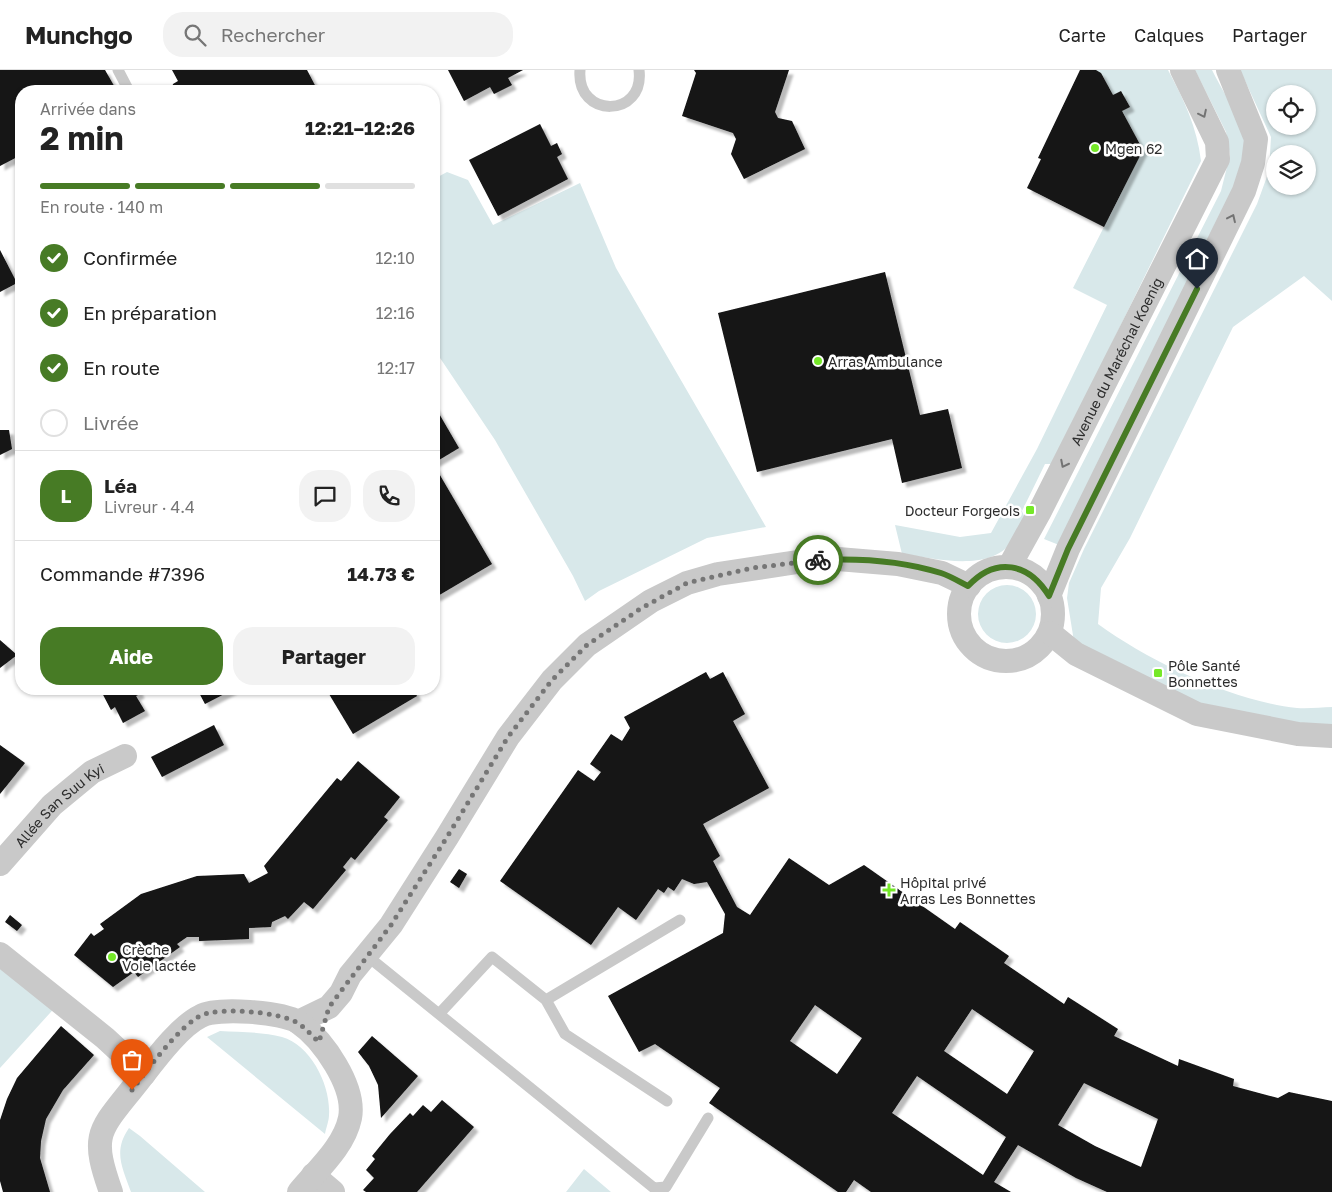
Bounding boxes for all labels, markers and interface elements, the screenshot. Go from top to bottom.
search box [163,12,513,57]
text: Munchgo [25,20,133,49]
icon: search [181,21,209,49]
text: Rechercher [221,23,325,46]
text: Carte [1059,24,1106,46]
text: Calques [1134,24,1204,46]
text: Partager [1232,24,1307,46]
map controls [1266,85,1316,195]
button: locate [1266,85,1316,135]
text: Arrivée dans [40,99,136,119]
one-way arrow [1197,109,1208,118]
text: 12:21–12:26 [305,116,415,139]
text: 2 min [40,119,124,157]
place label: Mgen 62 [1105,140,1162,157]
marker: Mgen 62 [1089,142,1101,154]
button: layers [1266,145,1316,195]
text: En route · 140 m [40,197,163,217]
one-way arrow [1226,214,1236,223]
pin [1176,238,1218,289]
icon: check [40,244,68,272]
icon: home [1183,245,1211,273]
text: Confirmée [83,246,177,269]
text: 12:10 [375,248,415,268]
street label: Avenue du Maréchal Koenig [1066,274,1165,448]
icon: check [40,299,68,327]
text: En préparation [83,301,217,324]
text: 12:16 [376,303,415,323]
place label: Arras Ambulance [828,353,943,370]
icon: check [40,354,68,382]
marker: Arras Ambulance [812,355,824,367]
text: En route [83,356,160,379]
text: 12:17 [377,358,415,378]
text: Livrée [83,411,139,434]
one-way arrow [1060,459,1070,468]
button: chat [299,470,351,522]
button: phone [363,470,415,522]
text: Léa [104,474,137,497]
text: L [61,484,71,507]
text: Livreur · 4.4 [104,497,195,517]
place label: Docteur Forgeois [905,502,1020,519]
marker: Docteur Forgeois [1024,504,1036,516]
courier [793,535,843,585]
icon: bike [804,546,832,574]
text: Commande #7396 [40,562,205,585]
text: 14.73 € [347,562,415,585]
button: Aide [40,627,223,685]
button: Partager [233,627,415,685]
place label: Pôle Santé Bonnettes [1168,657,1240,690]
marker: Pôle Santé Bonnettes [1152,667,1164,679]
street label: Allée San Suu Kyi [11,759,106,850]
place label: Hôpital privé Arras Les Bonnettes [900,874,1036,907]
marker: Hôpital privé Arras Les Bonnettes [882,883,896,897]
place label: Crèche Voie lactée [122,941,196,974]
marker: Crèche Voie lactée [106,951,118,963]
pin [111,1039,153,1090]
icon: bag [118,1046,146,1074]

